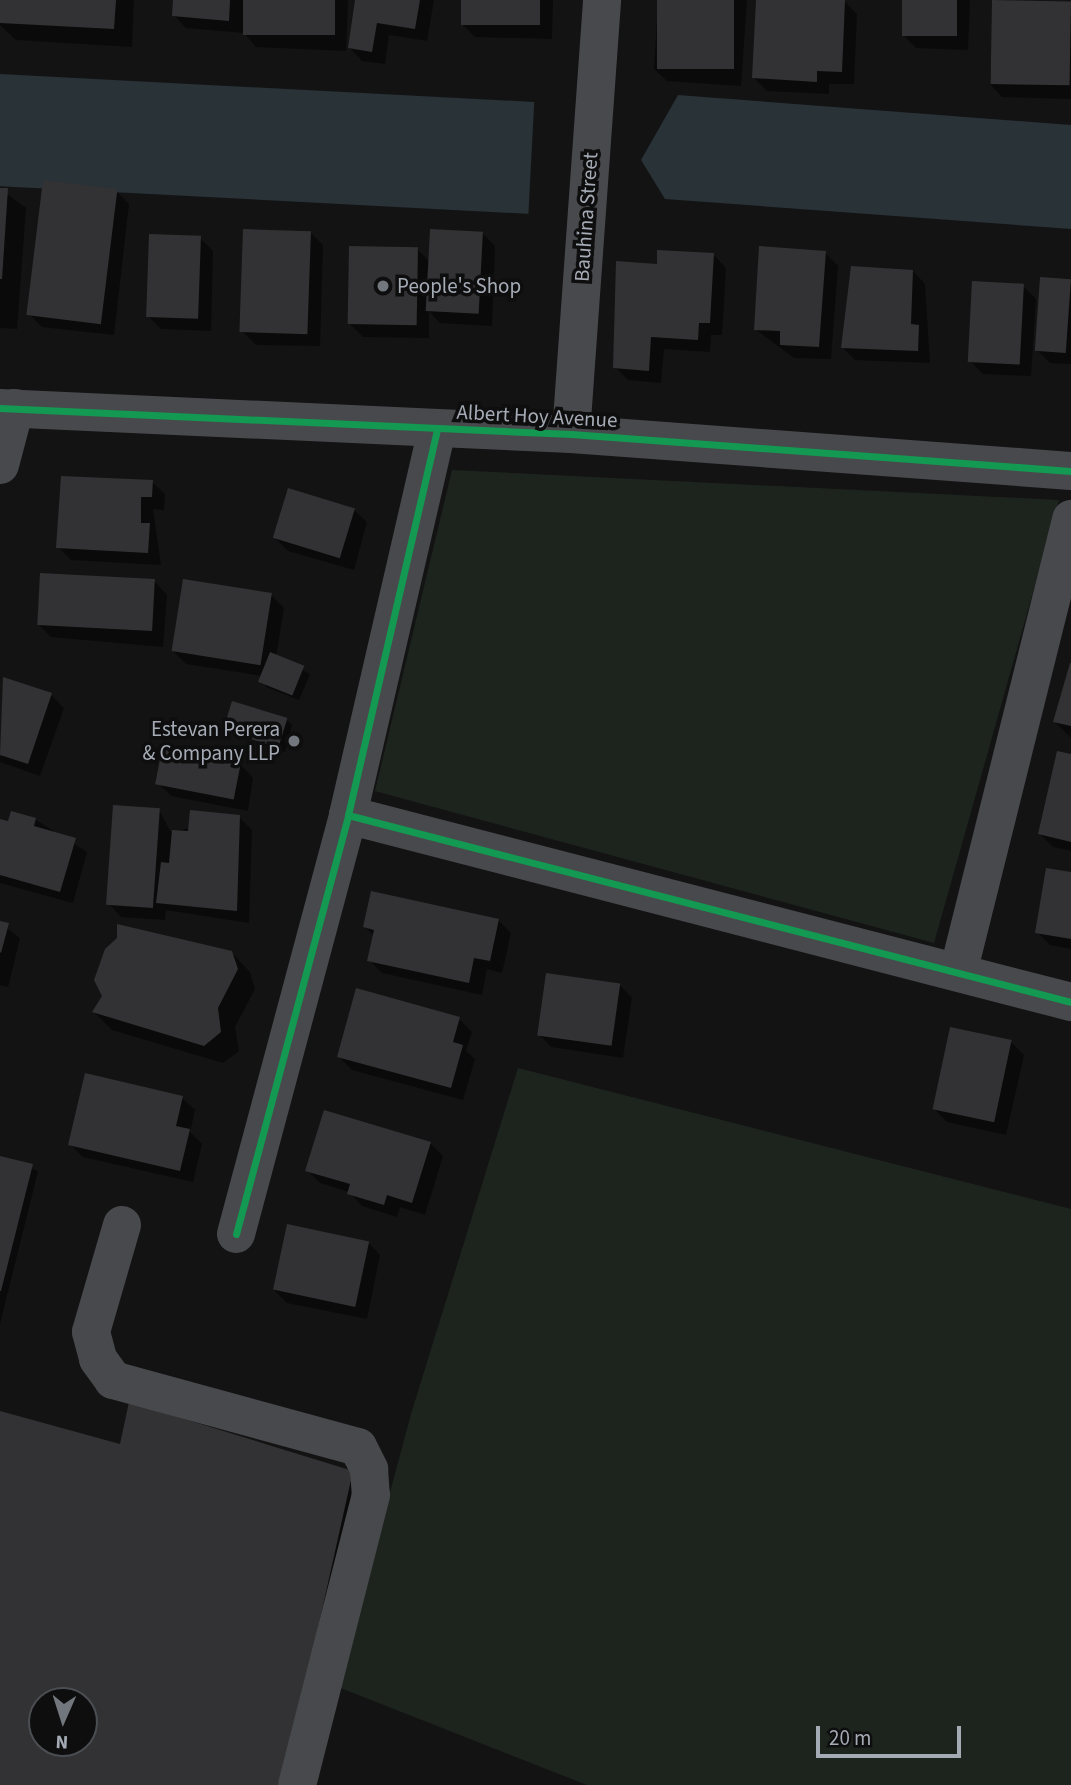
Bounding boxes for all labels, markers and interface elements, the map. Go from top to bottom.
street label: Bauhina Street [569,151,603,283]
place label: People's Shop [397,273,521,299]
marker: People's Shop [375,278,391,294]
street label: Albert Hoy Avenue [456,399,618,433]
place label: Estevan Perera & Company LLP [142,716,280,766]
marker: Estevan Perera & Company LLP [286,733,302,749]
north arrow [28,1687,98,1757]
scale bar [819,1712,964,1756]
text: 20 m [829,1723,871,1753]
text: N [55,1728,69,1755]

